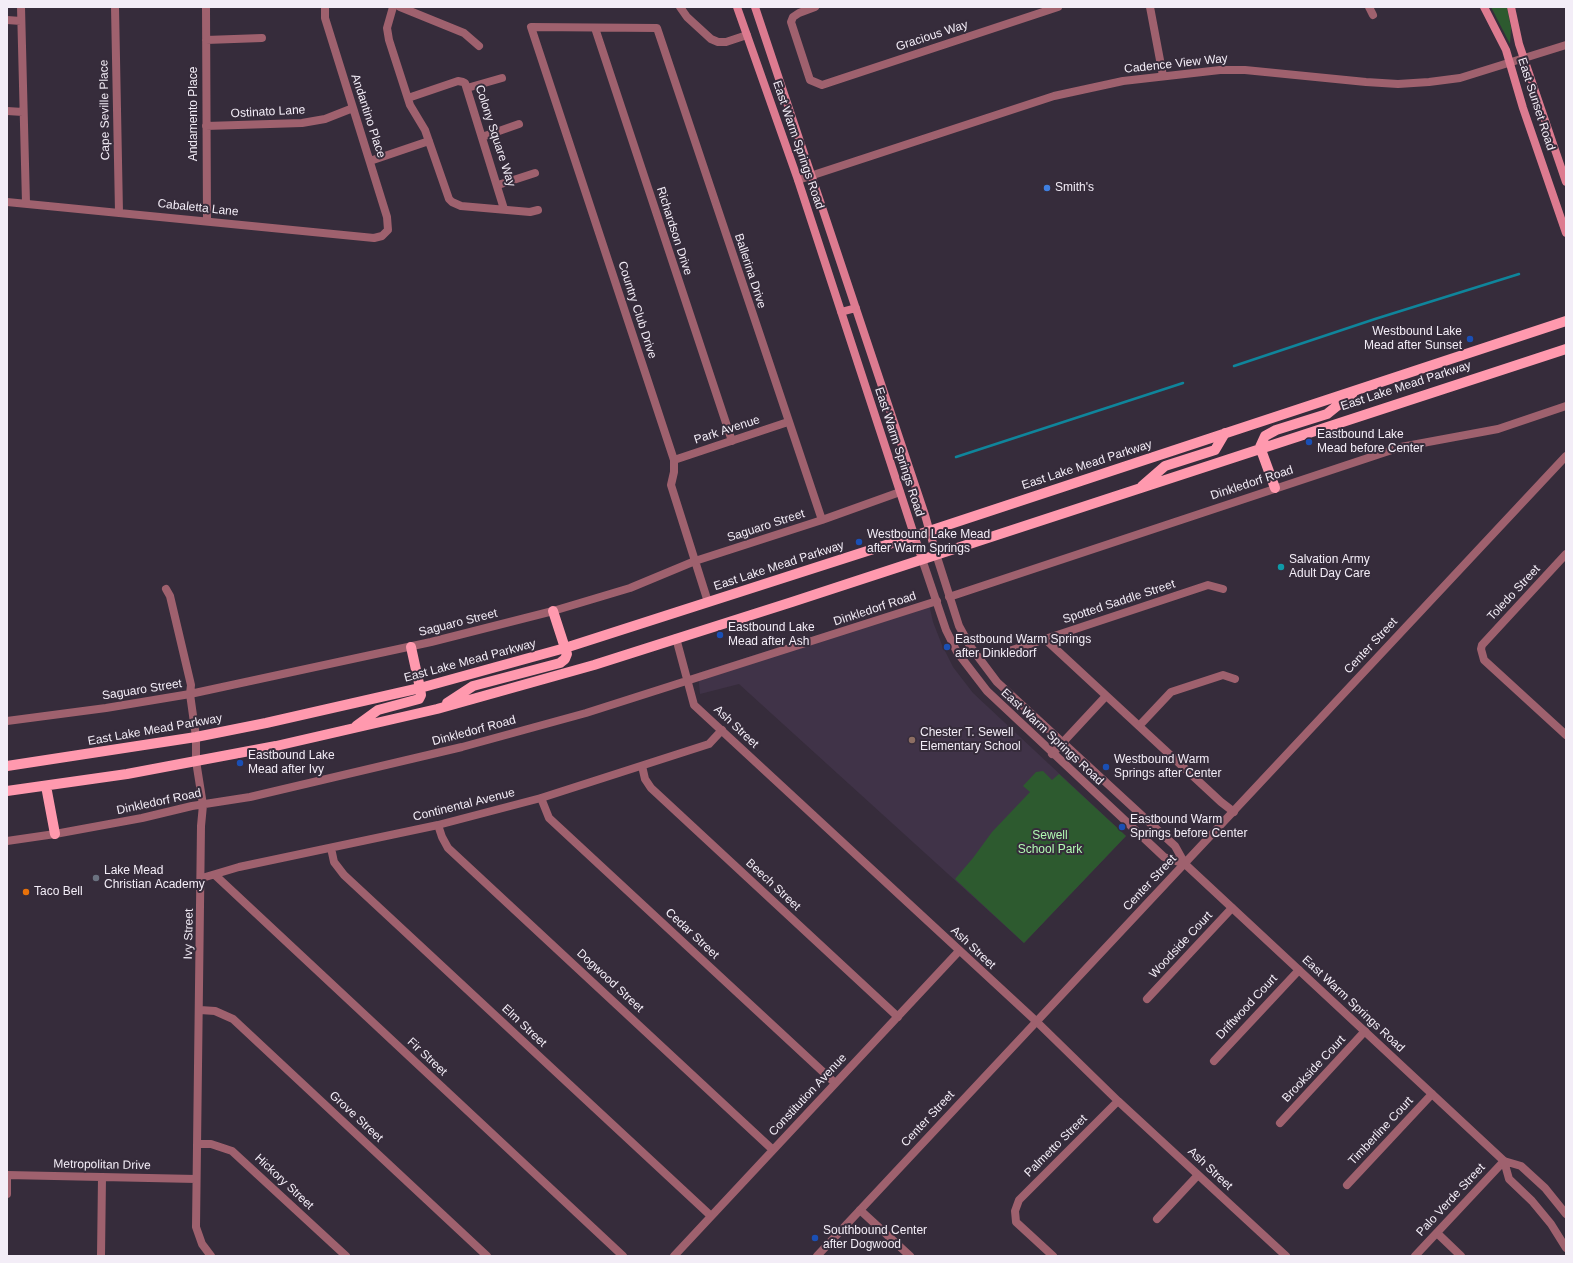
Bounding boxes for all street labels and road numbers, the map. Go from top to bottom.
street label: Gracious Way [894,18,970,54]
street label: Cadence View Way [1124,51,1228,77]
street label: East Sunset Road [1514,56,1558,152]
street label: Cape Seville Place [97,60,113,160]
street label: Andamento Place [187,67,201,161]
street label: Andantino Place [348,72,388,160]
street label: East Warm Springs Road [769,79,827,211]
street label: Colony Square Way [472,83,518,189]
street label: Ostinato Lane [230,103,306,121]
street label: Richardson Drive [653,185,695,277]
street label: Cabaletta Lane [157,197,239,219]
street label: Ballerina Drive [731,232,769,310]
street label: Country Club Drive [614,260,660,360]
street label: East Lake Mead Parkway [1339,358,1473,414]
street label: East Warm Springs Road [871,386,927,518]
street label: Park Avenue [692,413,762,447]
street label: East Lake Mead Parkway [1020,437,1154,493]
street label: Dinkledorf Road [1209,463,1295,503]
street label: Saguaro Street [725,507,807,545]
street label: East Lake Mead Parkway [712,538,846,594]
street label: Toledo Street [1485,562,1543,624]
street label: Spotted Saddle Street [1061,577,1177,627]
street label: Dinkledorf Road [832,589,918,629]
street label: Saguaro Street [417,606,499,640]
street label: Center Street [1341,615,1401,677]
street label: East Lake Mead Parkway [402,636,538,686]
street label: Saguaro Street [101,677,183,703]
street label: East Warm Springs Road [998,686,1106,788]
street label: Ash Street [711,703,761,751]
street label: East Lake Mead Parkway [87,711,223,749]
street label: Dinkledorf Road [431,713,517,749]
street label: Continental Avenue [412,785,516,825]
street label: Dinkledorf Road [115,786,203,818]
street label: Center Street [1120,852,1180,914]
street label: Beech Street [743,856,803,914]
street label: Cedar Street [662,906,722,962]
street label: Ivy Street [181,909,197,959]
street label: Woodside Court [1146,909,1216,981]
street label: Ash Street [948,924,998,972]
street label: Dogwood Street [574,946,646,1016]
street label: East Warm Springs Road [1299,953,1407,1055]
street label: Driftwood Court [1213,972,1281,1042]
street label: Elm Street [499,1002,549,1050]
street label: Brookside Court [1279,1033,1349,1105]
street label: Fir Street [404,1035,450,1079]
street label: Constitution Avenue [766,1051,850,1139]
street label: Center Street [898,1088,958,1150]
street label: Grove Street [326,1089,386,1145]
street label: Timberline Court [1346,1094,1416,1168]
street label: Palmetto Street [1022,1112,1090,1180]
street label: Ash Street [1185,1145,1235,1193]
street label: Hickory Street [252,1151,316,1213]
street label: Metropolitan Drive [53,1157,151,1173]
street label: Palo Verde Street [1414,1161,1488,1239]

